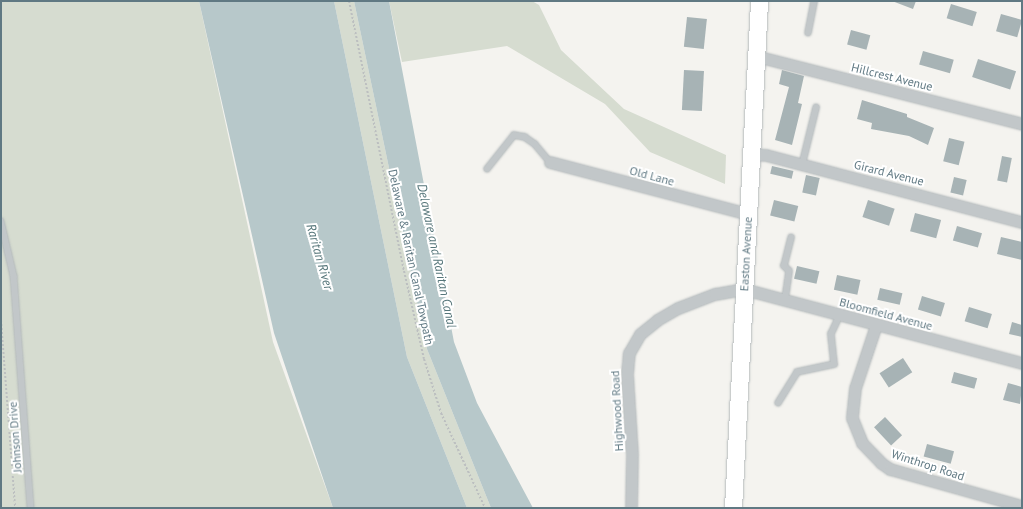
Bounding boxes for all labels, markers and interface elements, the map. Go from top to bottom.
street label: Hillcrest Avenue [850,60,934,94]
street label: Girard Avenue [852,157,926,189]
street label: Old Lane [628,163,676,189]
street label: Delaware & Raritan Canal Towpath [385,168,437,346]
water label: Delaware and Raritan Canal [413,182,459,330]
street label: Easton Avenue [737,216,755,292]
water label: Raritan River [302,222,336,292]
street label: Bloomfield Avenue [838,295,934,333]
street label: Highwood Road [608,370,626,452]
street label: Johnson Drive [5,401,25,473]
street label: Winthrop Road [890,446,966,484]

